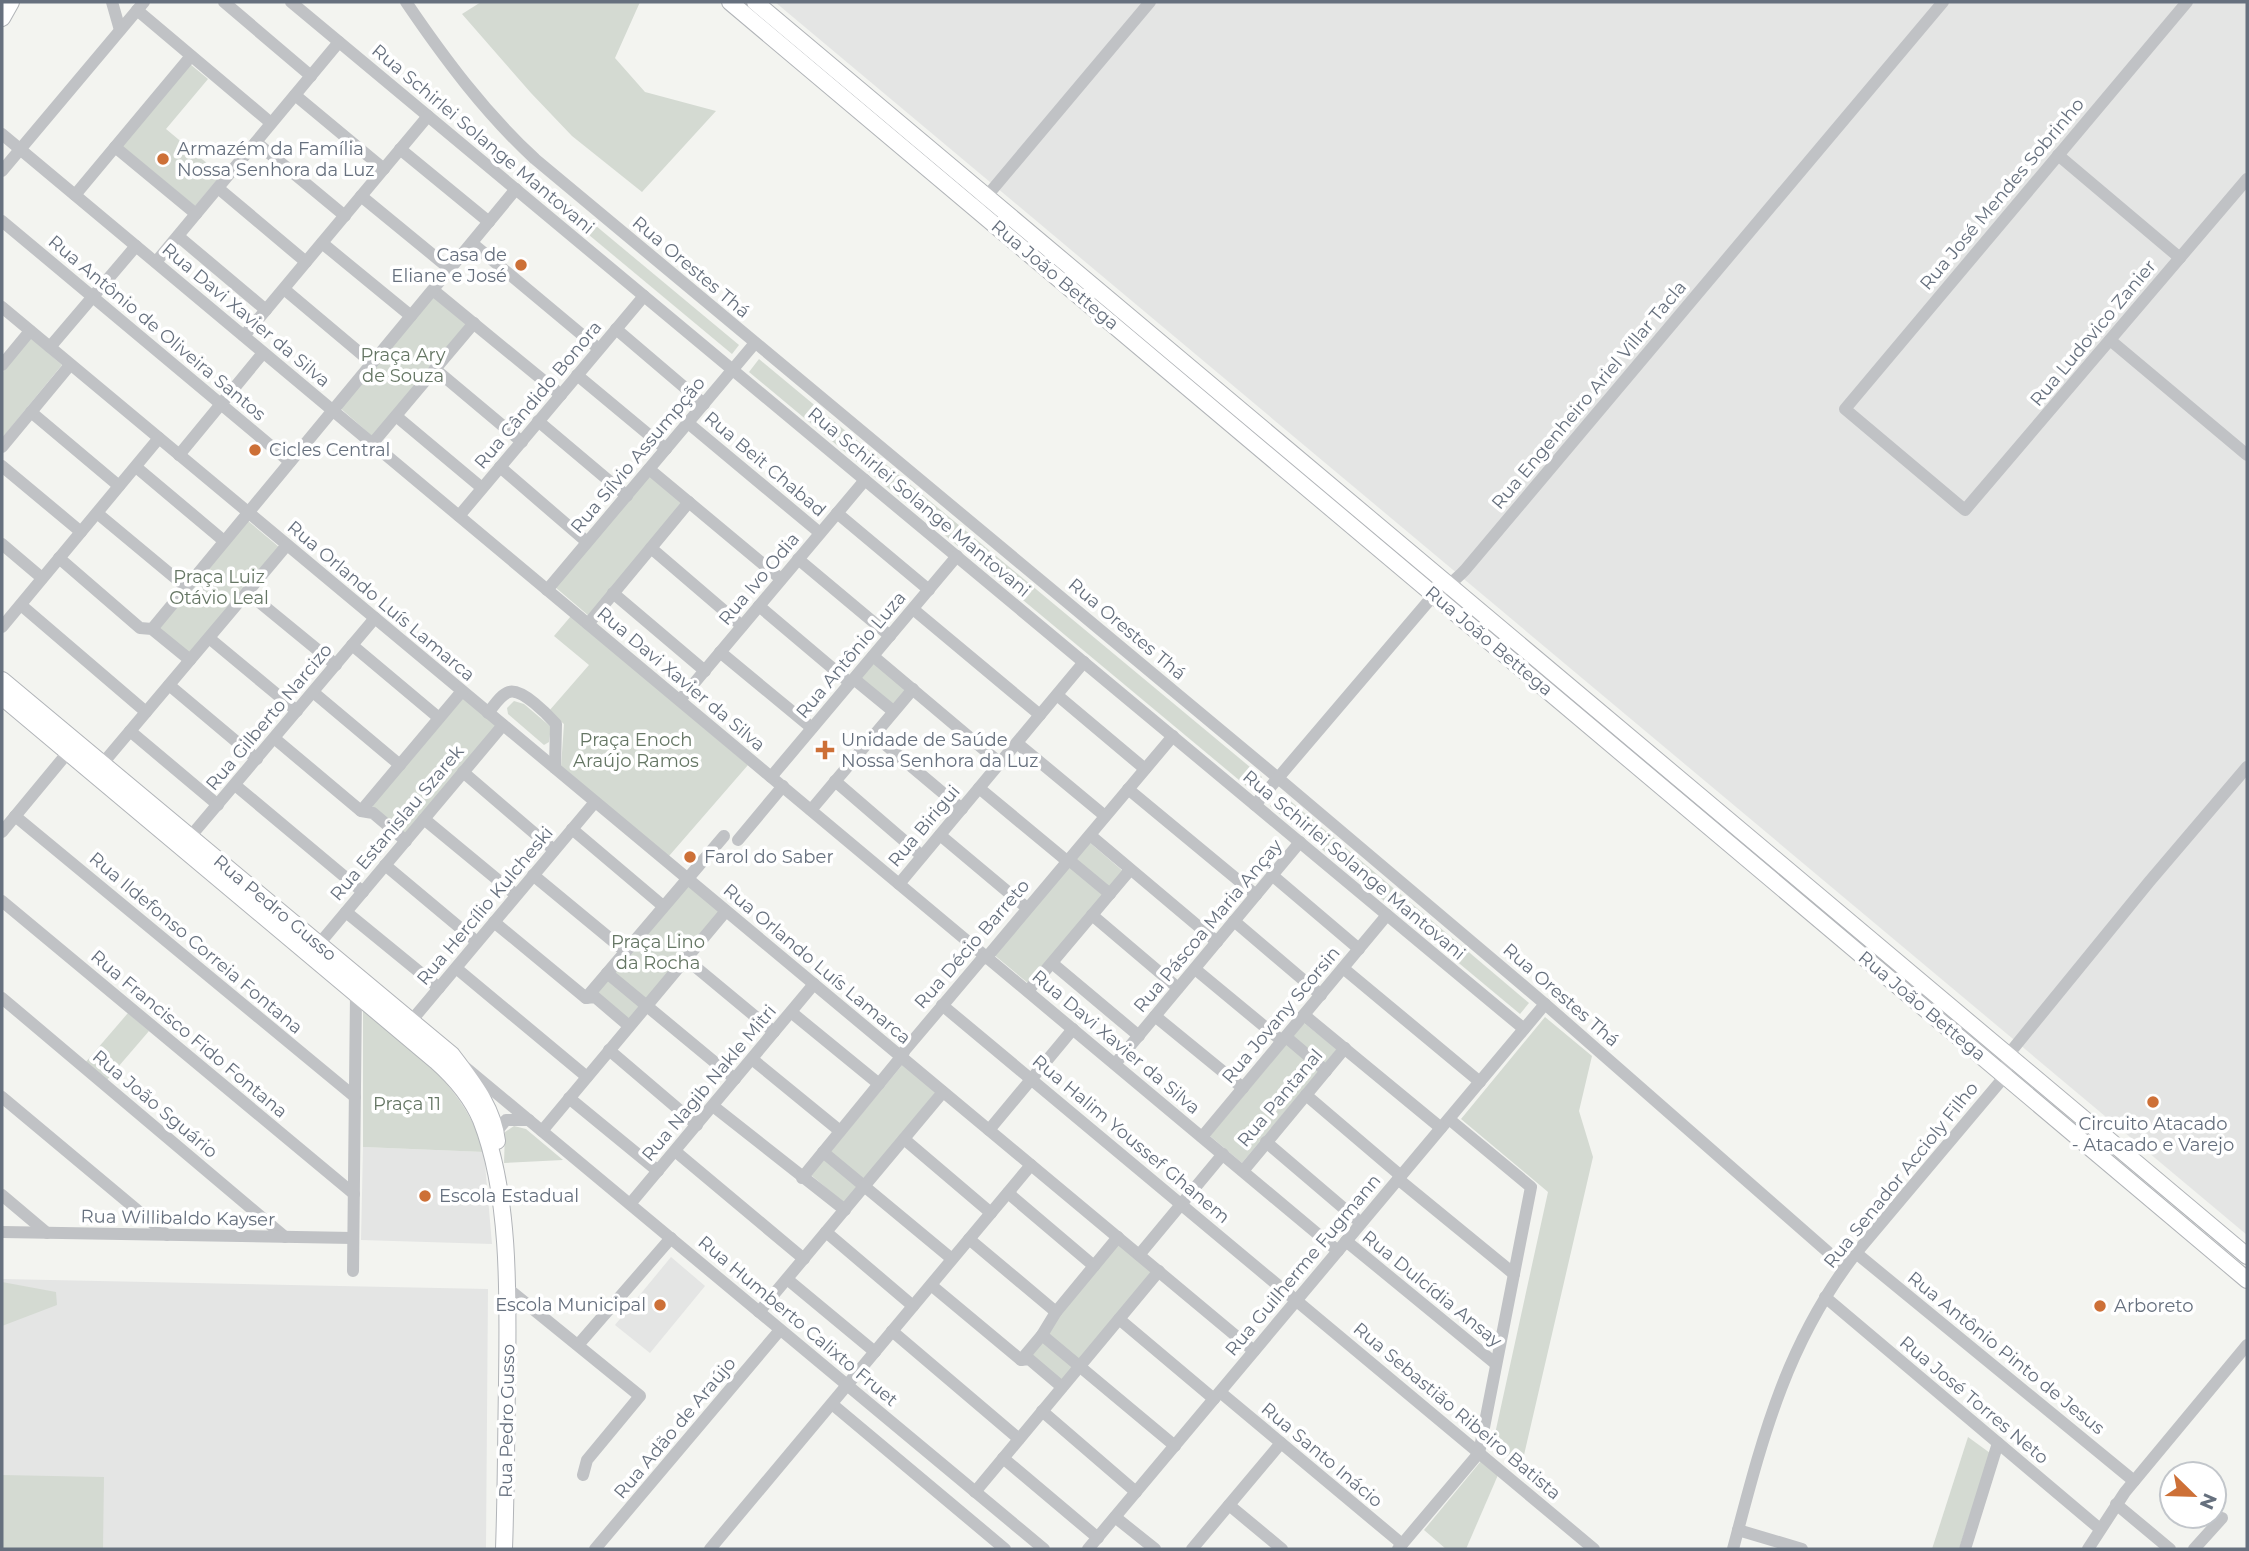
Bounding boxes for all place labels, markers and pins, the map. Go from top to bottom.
place label: Armazém da Família Nossa Senhora da Luz [177,138,375,181]
marker: Armazém da Família Nossa Senhora da Luz [155,151,171,167]
place label: Casa de Eliane e José [391,244,507,287]
marker: Casa de Eliane e José [513,257,529,273]
place label: Cicles Central [269,439,390,461]
marker: Cicles Central [247,442,263,458]
place label: Unidade de Saúde Nossa Senhora da Luz [841,729,1039,772]
marker: Unidade de Saúde Nossa Senhora da Luz [815,740,835,760]
place label: Farol do Saber [704,846,834,868]
marker: Farol do Saber [682,849,698,865]
marker: Circuito Atacado - Atacado e Varejo [2145,1094,2161,1110]
place label: Circuito Atacado - Atacado e Varejo [2072,1113,2234,1156]
place label: Escola Estadual [439,1185,579,1207]
marker: Escola Estadual [417,1188,433,1204]
place label: Escola Municipal [495,1294,646,1316]
place label: Arboreto [2114,1295,2194,1317]
marker: Escola Municipal [652,1297,668,1313]
marker: Arboreto [2092,1298,2108,1314]

